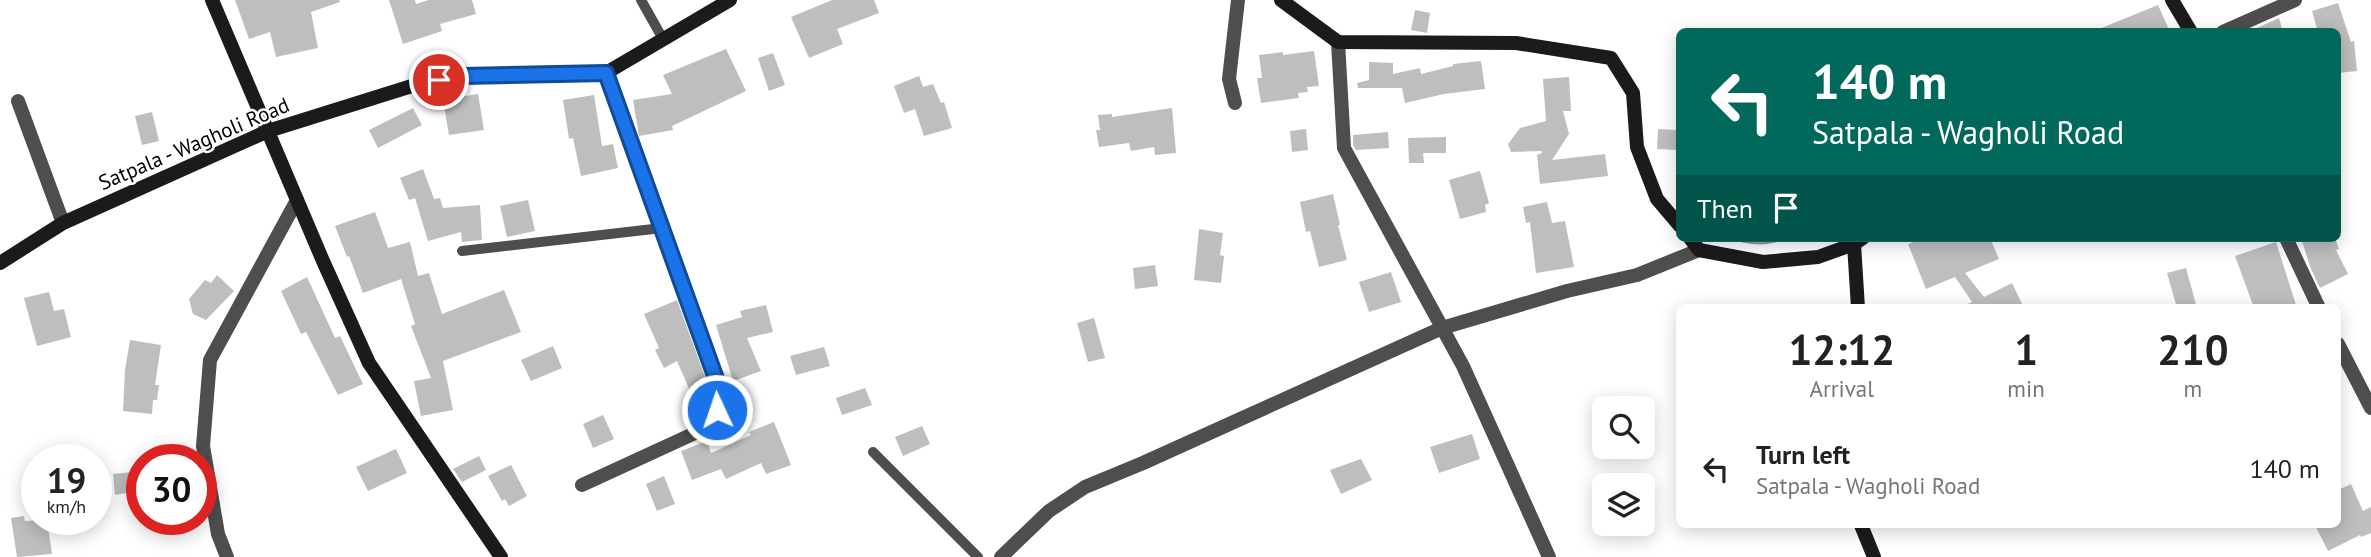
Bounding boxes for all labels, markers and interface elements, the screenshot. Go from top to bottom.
text: 140 m [1812,49,1947,113]
pin [409,50,469,110]
icon: left [1697,56,1788,147]
icon: arrive [420,61,458,99]
street label: Satpala - Wagholi Road [94,91,293,196]
text: Satpala - Wagholi Road [1812,111,2124,153]
icon: arrive [1767,189,1805,227]
text: Then [1697,192,1753,225]
text: 12:12 [1788,322,1895,377]
text: 1 [2014,322,2038,377]
text: 210 [2157,322,2229,377]
position arrow [680,373,754,447]
text: Arrival [1809,374,1874,403]
text: min [2007,374,2045,403]
text: m [2184,374,2202,403]
map controls [1592,396,1655,536]
button: search [1592,396,1655,459]
text: Turn left [1756,438,1850,471]
speed limit sign: 30 [126,444,217,535]
icon: left [1697,450,1735,488]
text: 140 m [2249,452,2320,485]
text: 19 [47,457,86,503]
text: Satpala - Wagholi Road [1756,471,1980,500]
button: layers [1592,473,1655,536]
text: km/h [47,495,86,518]

